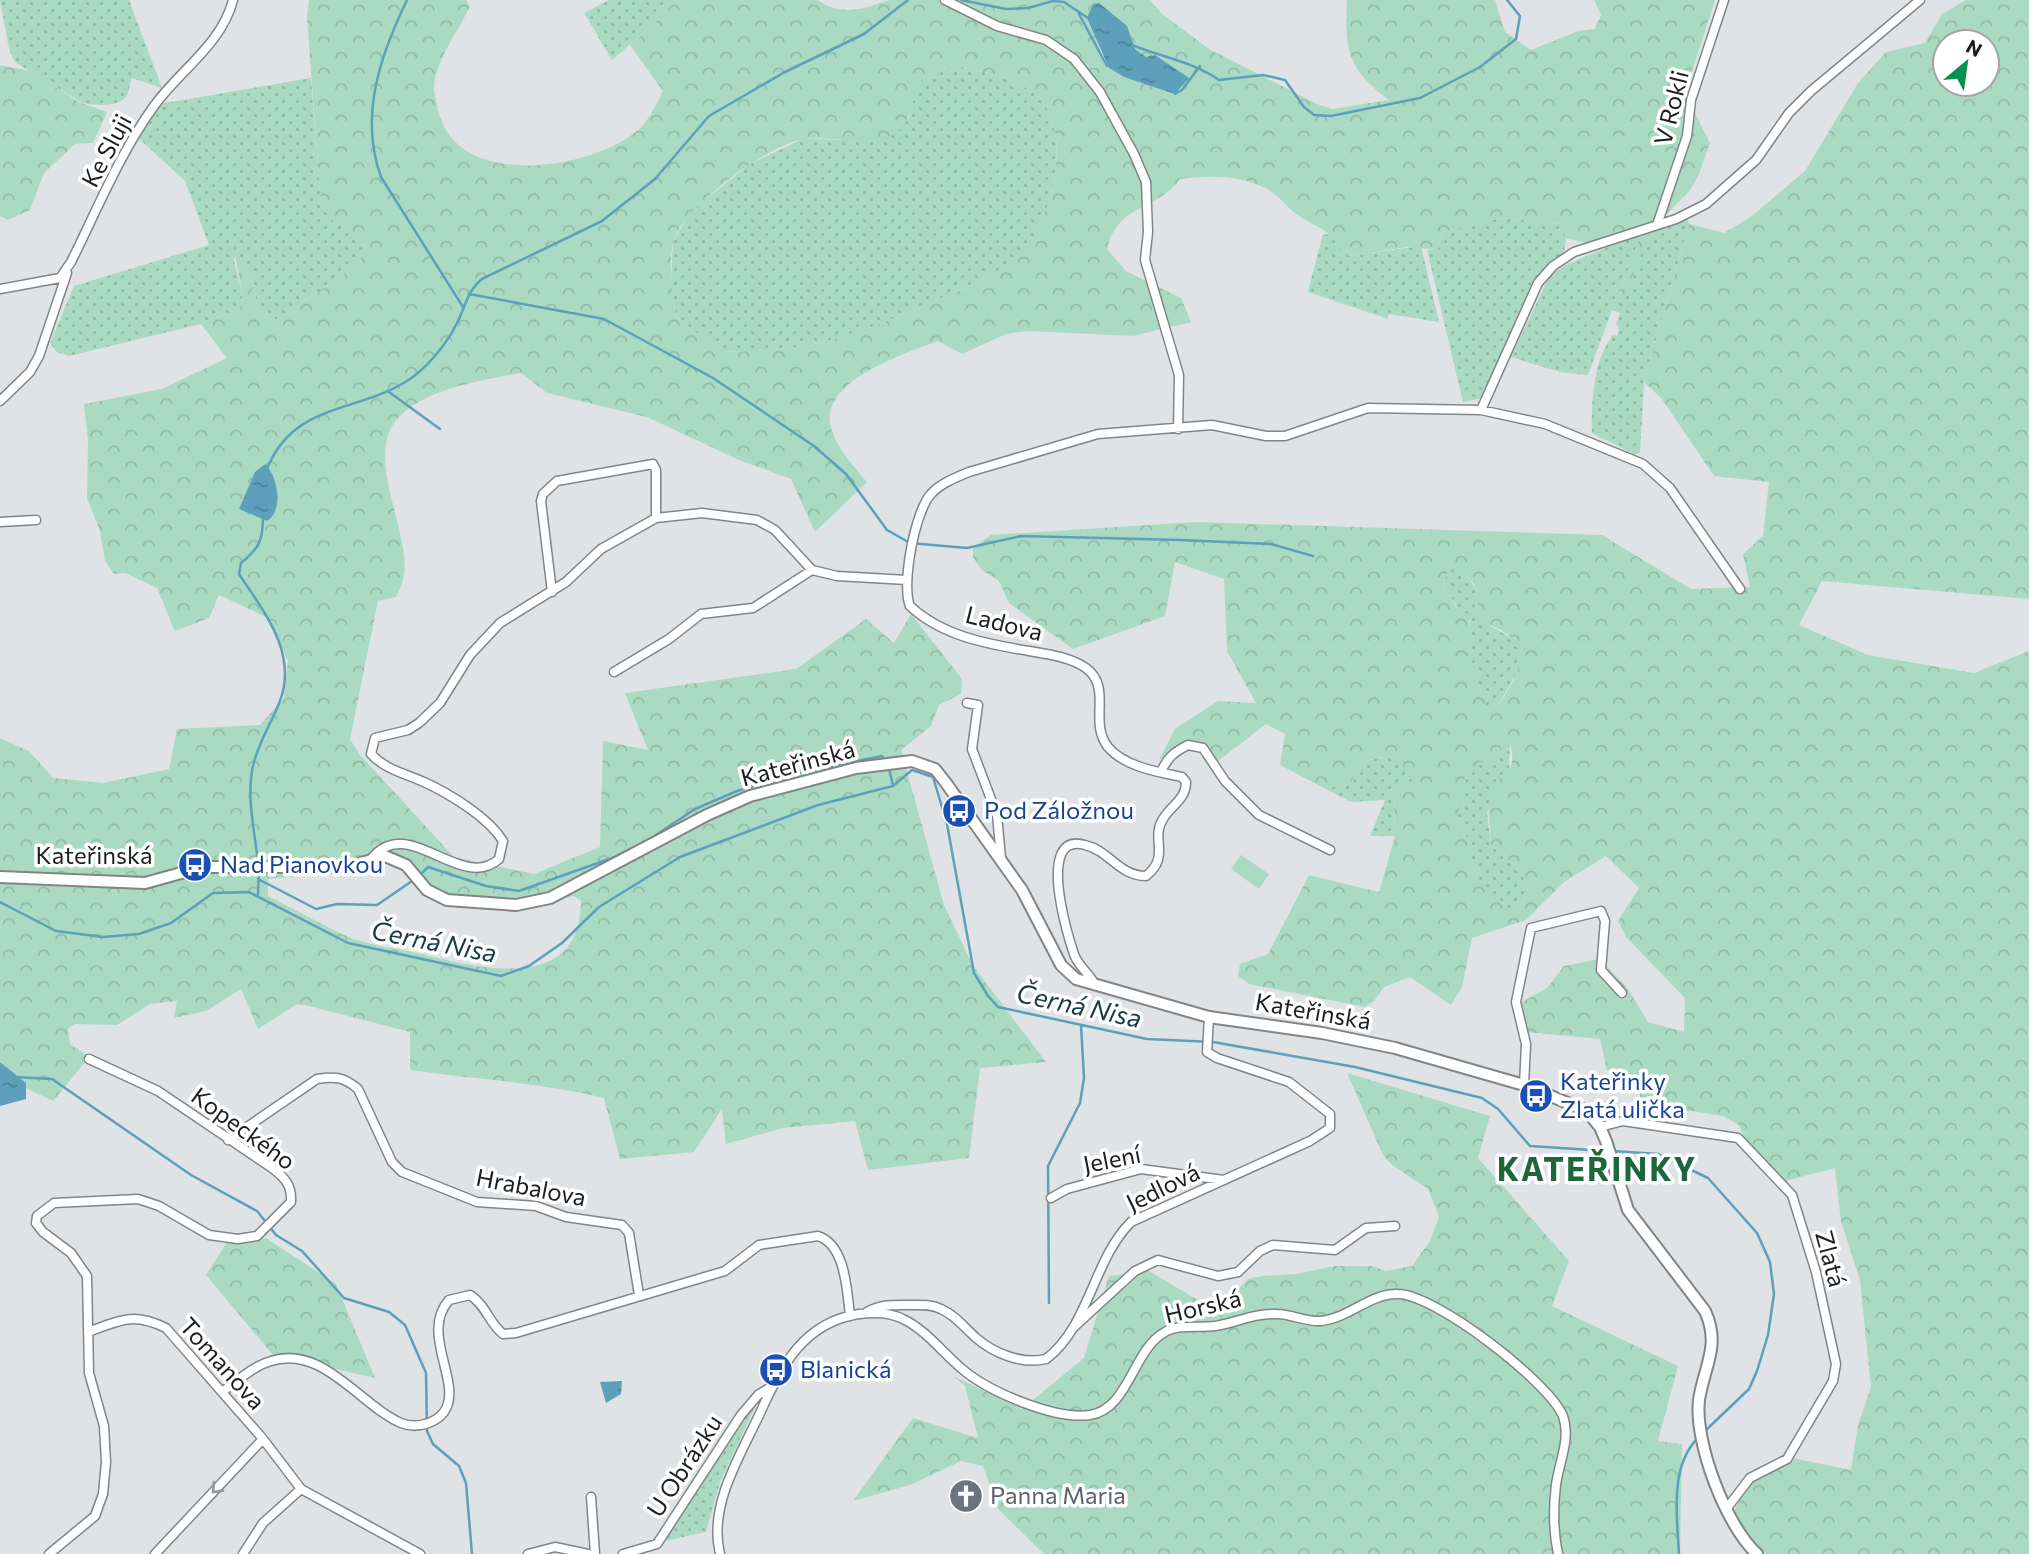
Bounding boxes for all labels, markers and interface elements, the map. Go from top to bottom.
north arrow [1931,28,2001,98]
text: N [1963,34,1986,61]
street label: V Rokli [1647,67,1694,148]
street label: Ke Sluji [74,109,137,192]
street label: Ladova [963,599,1046,646]
street label: Kateřinská [737,733,858,792]
bus stop icon: Pod Záložnou [940,792,978,830]
place label: Pod Záložnou [984,795,1134,824]
street label: Kateřinská [36,840,152,869]
bus stop icon: Nad Pianovkou [176,846,214,884]
place label: Nad Pianovkou [220,849,383,878]
water label: Černá Nisa [369,913,500,968]
water label: Černá Nisa [1014,976,1145,1033]
street label: Kateřinská [1253,986,1373,1035]
place label: Kateřinky Zlatá ulička [1560,1066,1685,1123]
bus stop icon: Kateřinky Zlatá ulička [1517,1077,1555,1115]
street label: Kopeckého [186,1080,302,1175]
street label: Jelení [1080,1139,1144,1178]
district label: KATEŘINKY [1497,1148,1697,1188]
street label: Jedlová [1121,1157,1204,1217]
street label: Hrabalova [474,1162,589,1211]
street label: Zlatá [1810,1227,1853,1290]
street label: Horská [1161,1283,1244,1328]
street label: Tomanova [174,1311,272,1415]
bus stop icon: Blanická [757,1351,795,1389]
place label: Blanická [800,1354,891,1383]
street label: U Obrázku [640,1409,728,1522]
church icon: Panna Maria [947,1477,985,1515]
place label: Panna Maria [990,1480,1126,1509]
one-way arrow [212,1481,224,1494]

